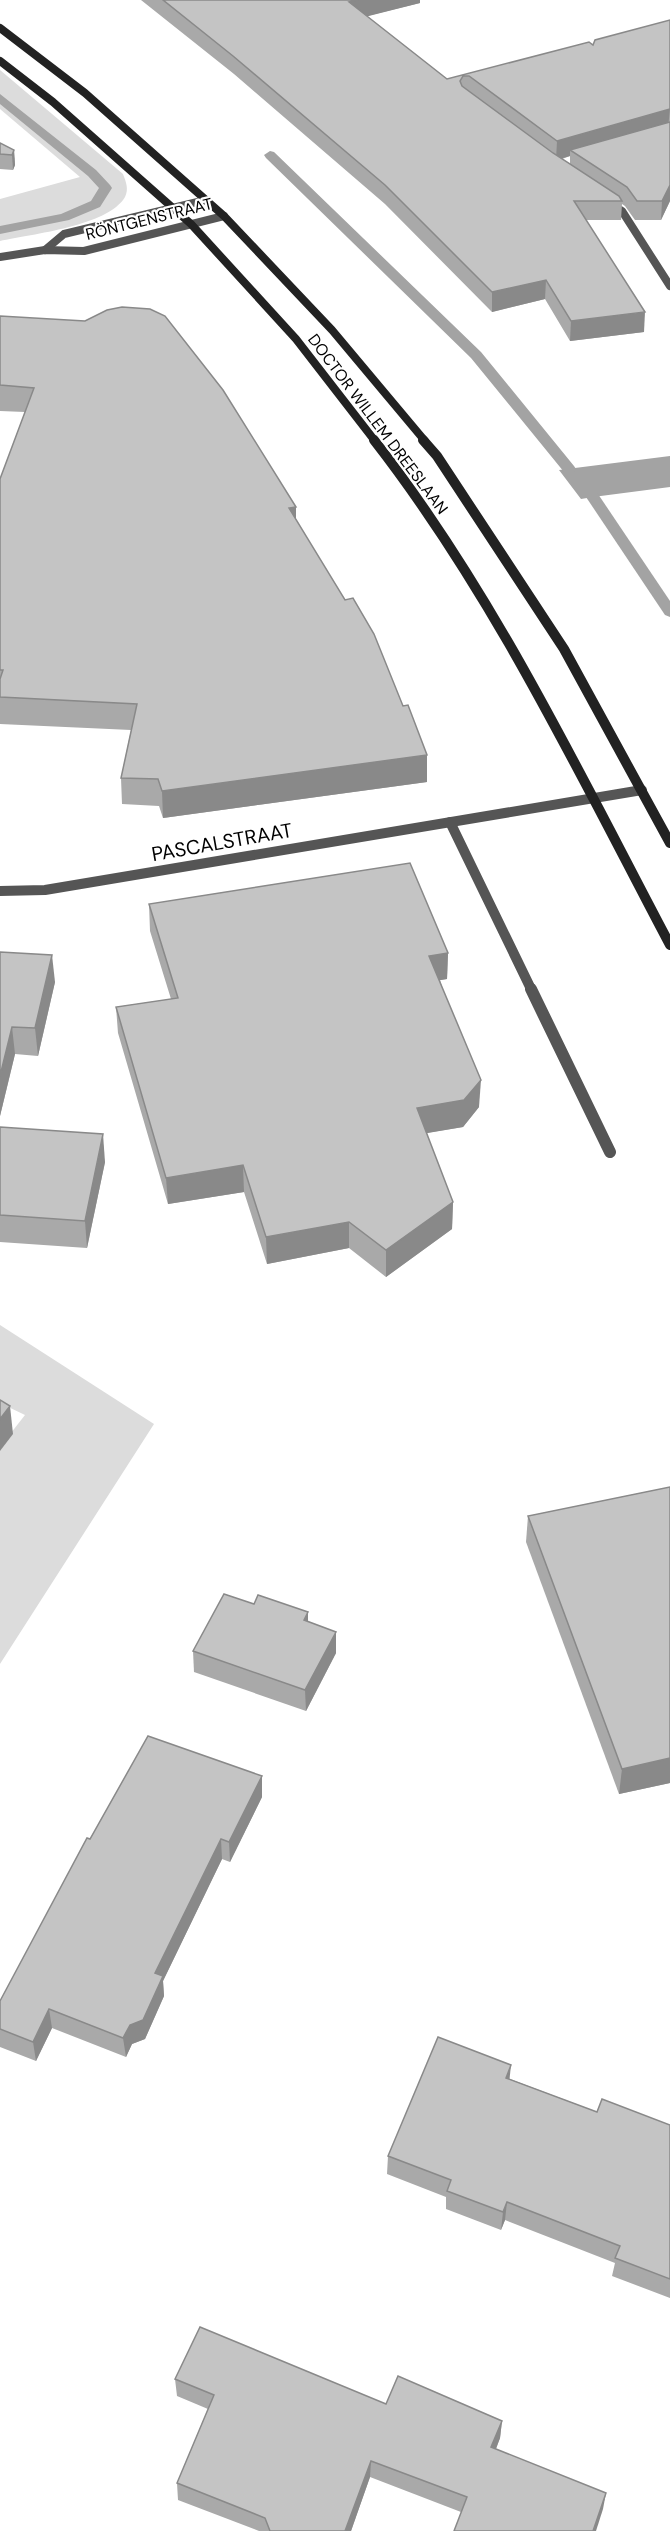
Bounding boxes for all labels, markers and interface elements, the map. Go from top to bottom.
street label: RÖNTGENSTRAAT [83,193,215,245]
street label: DOCTOR WILLEM DREESLAAN [303,330,453,518]
street label: PASCALSTRAAT [150,817,294,867]

